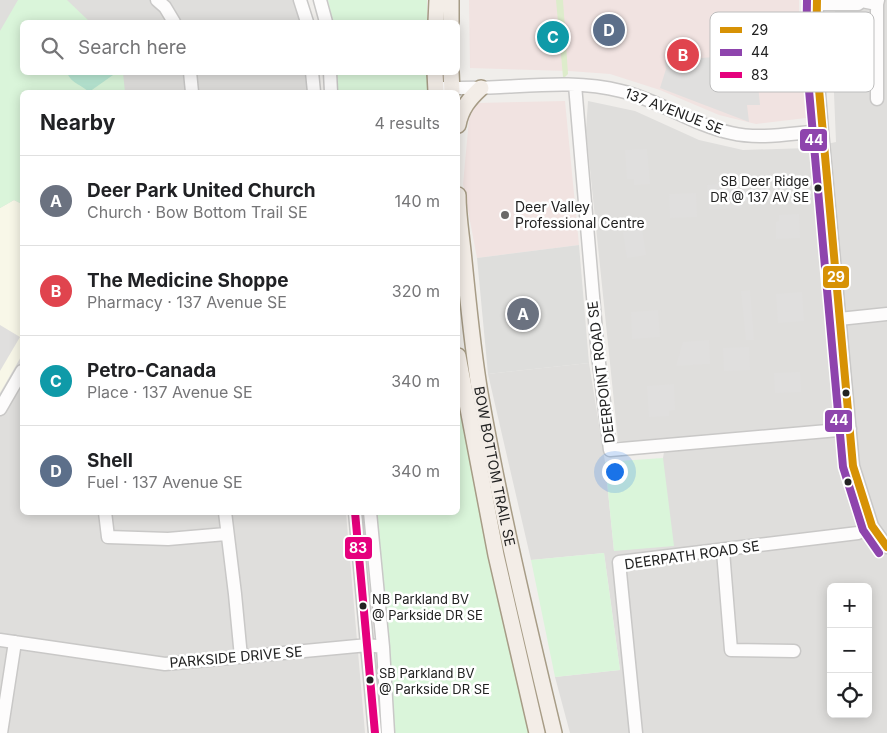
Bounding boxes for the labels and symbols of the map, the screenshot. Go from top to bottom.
pin: D [593,11,625,49]
legend [710,12,874,92]
pin: C [537,18,569,56]
text: 29 [751,21,768,38]
pin: B [667,36,699,74]
text: 44 [751,43,769,60]
text: 83 [751,66,768,83]
street label: 137 AVENUE SE [623,84,726,137]
line badge: 44 [799,128,828,152]
text: 44 [805,131,823,148]
place label: SB Deer Ridge DR @ 137 AV SE [710,173,809,205]
marker: SB Deer Ridge DR @ 137 AV SE [813,183,823,193]
place label: Deer Valley Professional Centre [515,198,645,231]
marker: Deer Valley Professional Centre [499,209,511,221]
line badge: 29 [822,265,850,289]
text: 29 [827,268,845,285]
pin: A [507,295,539,333]
street label: DEERPOINT ROAD SE [583,300,618,444]
street label: BOW BOTTOM TRAIL SE [471,385,519,548]
unlabelled marker [841,388,851,398]
line badge: 44 [824,409,853,433]
text: 44 [830,411,848,428]
your location [602,459,628,485]
unlabelled marker [843,477,853,487]
line badge: 83 [344,536,373,560]
street label: DEERPATH ROAD SE [623,537,760,572]
text: 83 [349,539,367,556]
place label: NB Parkland BV @ Parkside DR SE [372,591,483,623]
marker: NB Parkland BV @ Parkside DR SE [358,601,368,611]
street label: PARKSIDE DRIVE SE [169,642,303,671]
place label: SB Parkland BV @ Parkside DR SE [379,665,490,697]
marker: SB Parkland BV @ Parkside DR SE [365,675,375,685]

